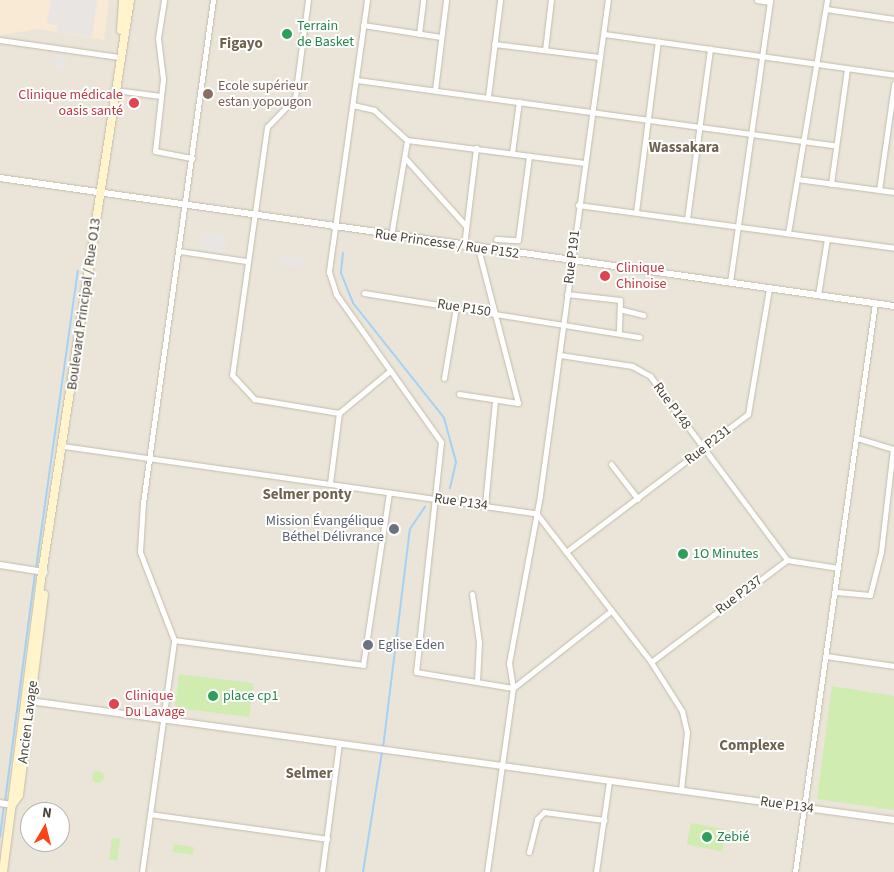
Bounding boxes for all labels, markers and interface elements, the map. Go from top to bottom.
place label: Terrain de Basket [297,18,354,50]
marker: Terrain de Basket [281,28,293,40]
district label: Figayo [219,35,263,53]
place label: Ecole supérieur estan yopougon [218,78,312,110]
place label: Clinique médicale oasis santé [18,87,123,120]
marker: Ecole supérieur estan yopougon [202,88,214,100]
marker: Clinique médicale oasis santé [127,96,141,110]
district label: Wassakara [649,139,719,157]
street label: Boulevard Principal / Rue O13 [64,217,104,391]
street label: Rue Princesse / Rue P152 [374,226,520,262]
street label: Rue P191 [560,229,584,285]
place label: Clinique Chinoise [616,260,667,292]
marker: Clinique Chinoise [598,269,612,283]
street label: Rue P150 [436,295,492,321]
street label: Rue P148 [649,379,695,433]
street label: Rue P231 [682,422,734,468]
district label: Selmer ponty [262,486,352,504]
street label: Rue P134 [433,490,489,514]
place label: Mission Évangélique Béthel Délivrance [266,513,384,546]
marker: Mission Évangélique Béthel Délivrance [388,523,400,535]
place label: 1O Minutes [693,546,758,562]
marker: 1O Minutes [677,548,689,560]
street label: Rue P237 [712,572,766,618]
place label: Eglise Eden [378,637,445,653]
marker: Eglise Eden [362,639,374,651]
street label: Ancien Lavage [15,680,41,764]
place label: Clinique Du Lavage [125,688,185,720]
place label: place cp1 [223,688,278,704]
marker: place cp1 [207,690,219,702]
marker: Clinique Du Lavage [107,697,121,711]
district label: Complexe [719,737,785,755]
district label: Selmer [286,765,332,783]
street label: Rue P134 [759,793,815,817]
north arrow [20,802,70,852]
text: N [41,803,53,824]
place label: Zebié [717,829,749,845]
marker: Zebié [701,831,713,843]

